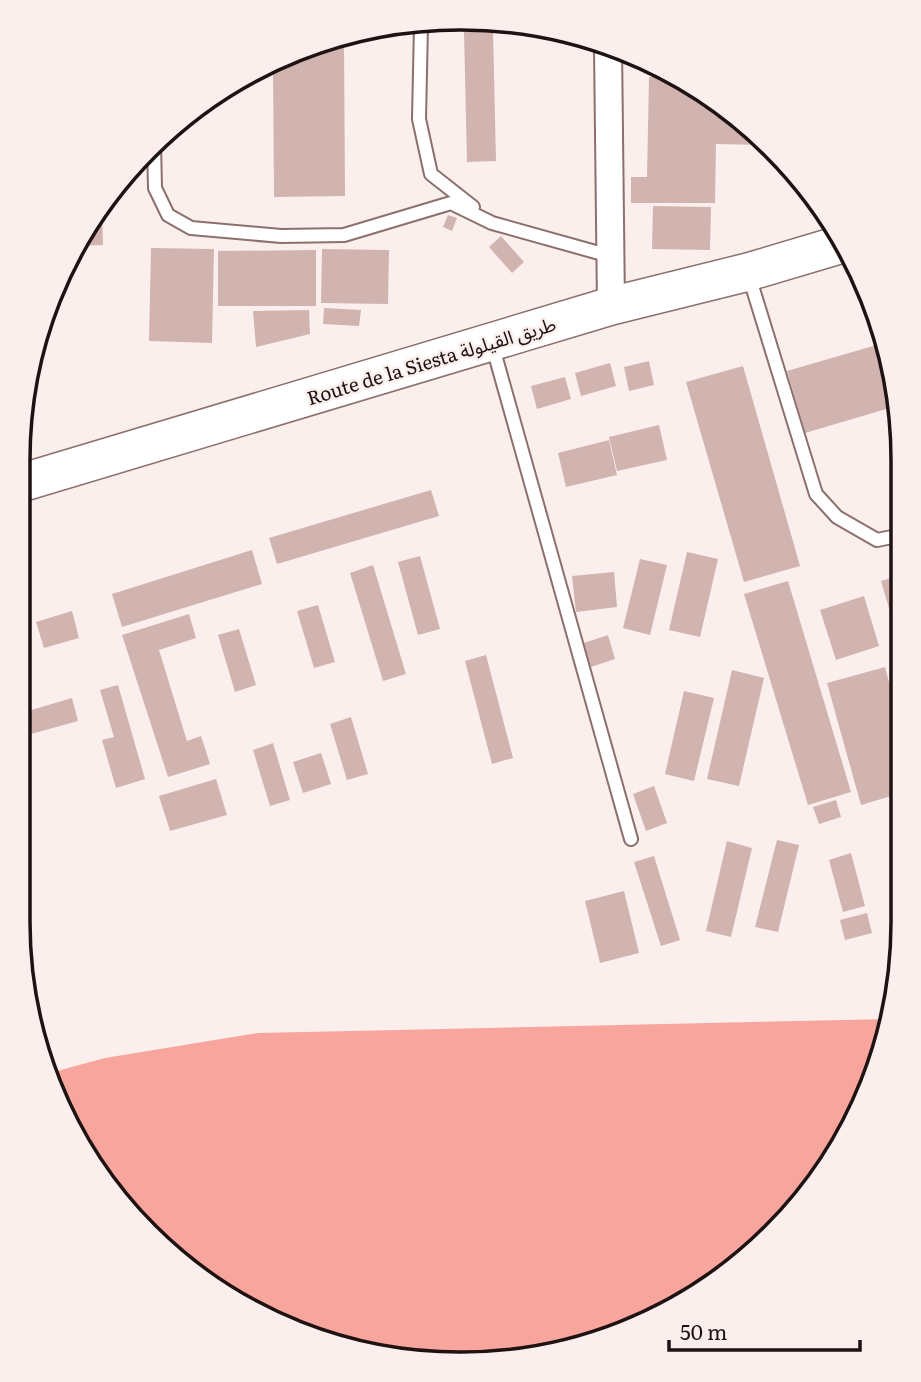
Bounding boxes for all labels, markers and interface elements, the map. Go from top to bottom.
street label: Route de la Siesta طريق القيلولة [303,309,559,411]
scale bar [669,1308,860,1352]
text: 50 m [680,1315,727,1346]

